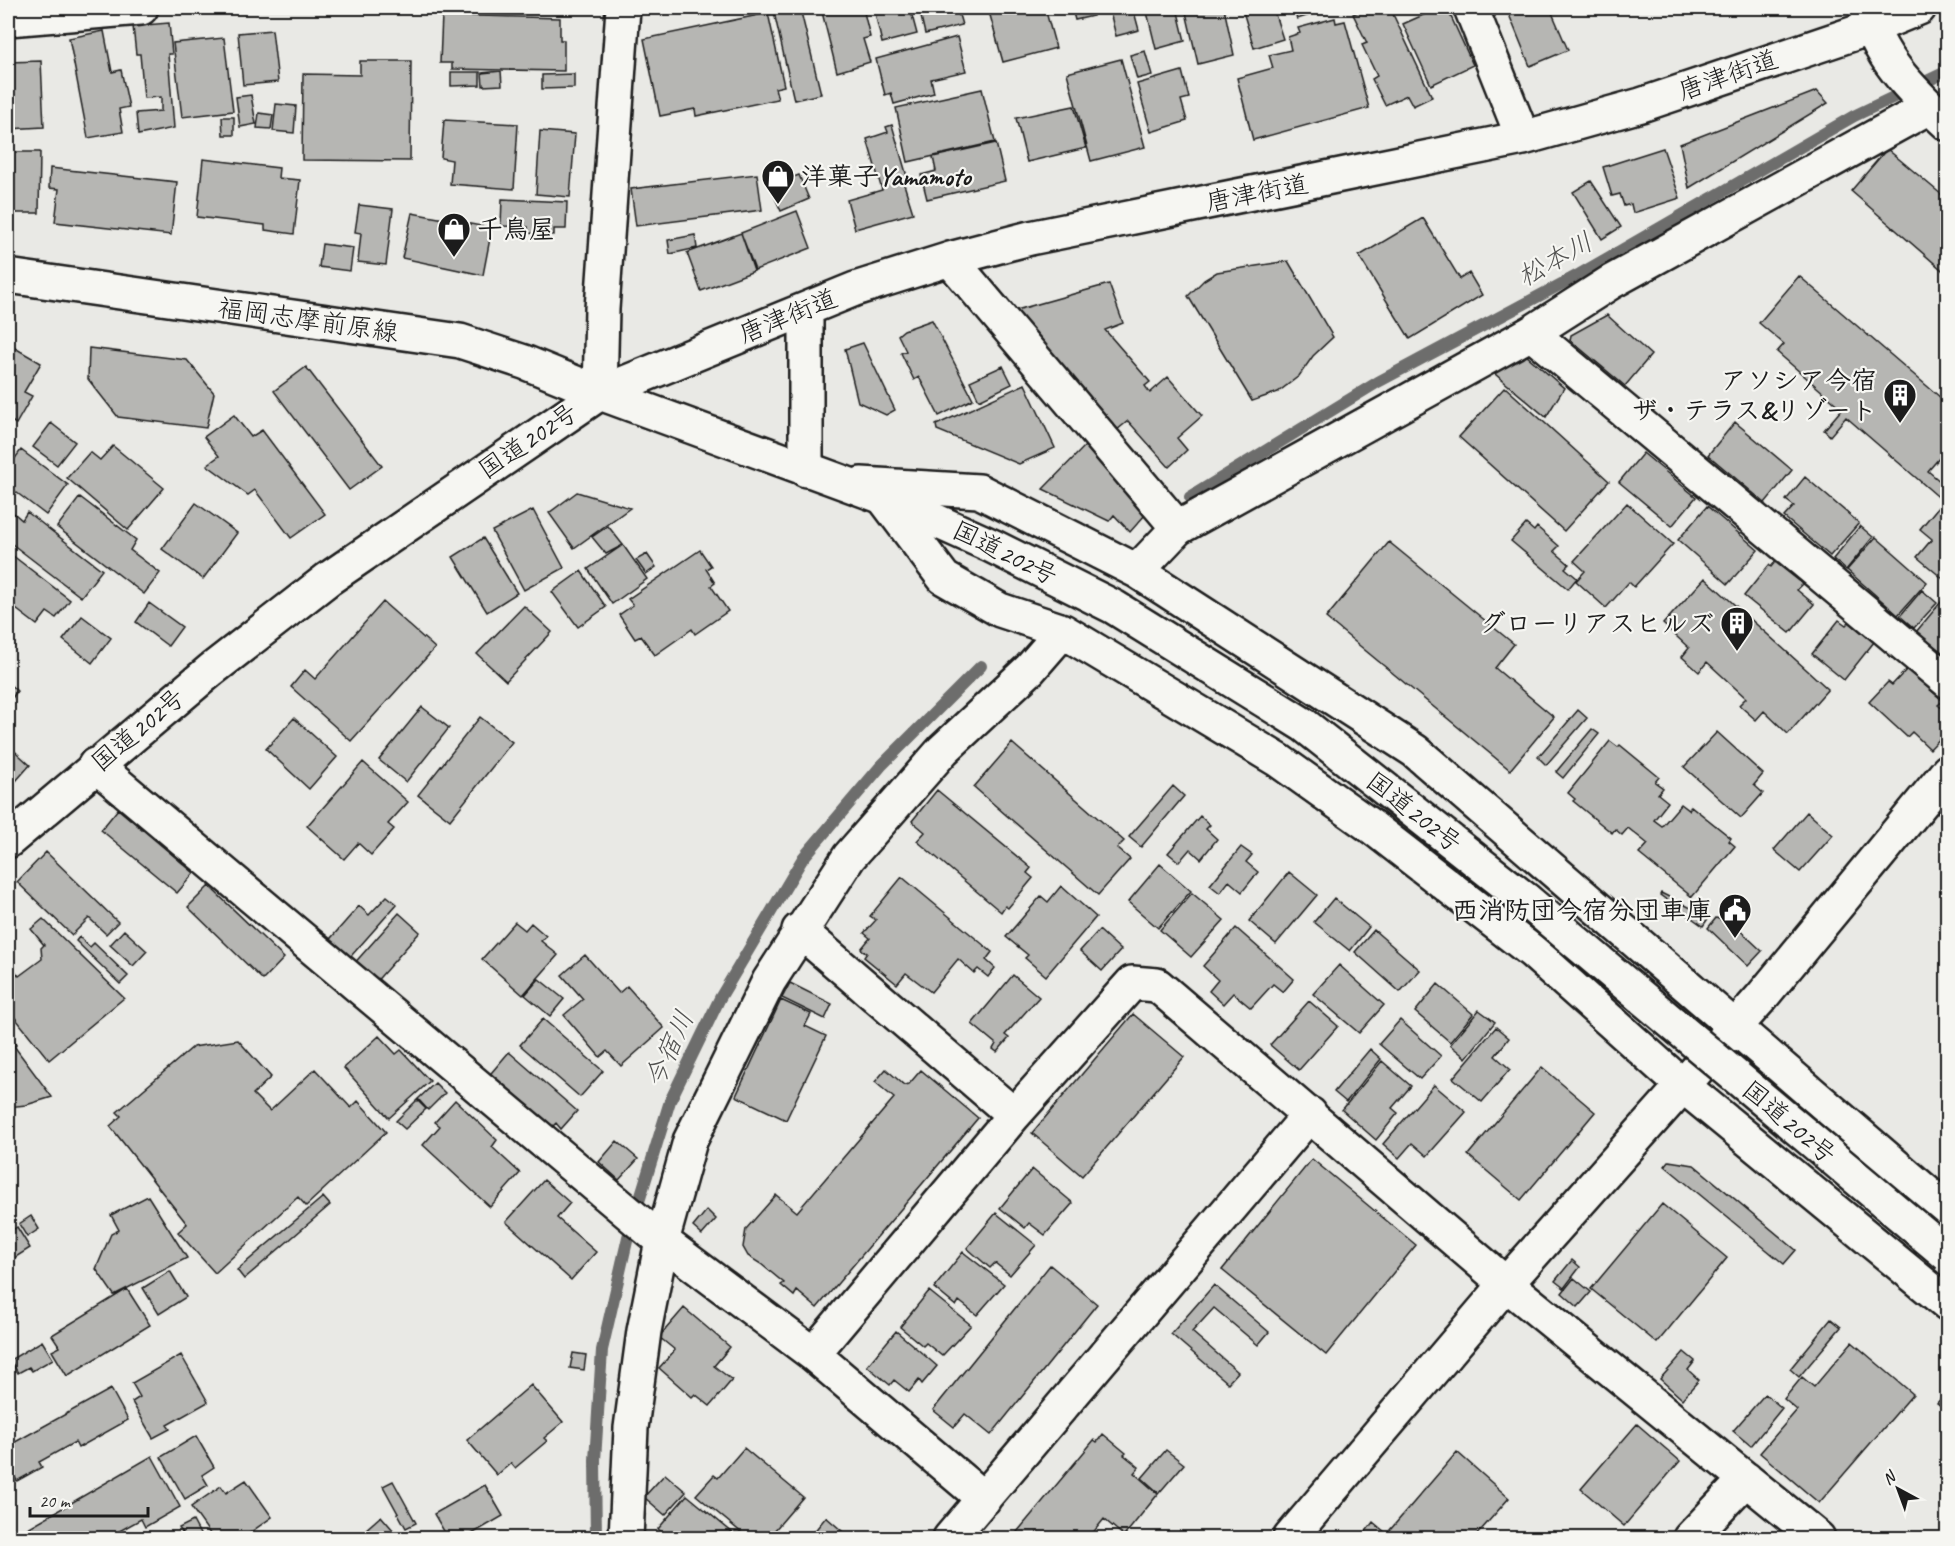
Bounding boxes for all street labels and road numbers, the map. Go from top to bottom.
street label: 唐津街道 [1673,42,1783,108]
street label: 唐津街道 [1203,167,1311,219]
street label: 唐津街道 [734,281,842,351]
street label: 福岡志摩前原線 [216,291,400,349]
street label: 国道202号 [472,396,584,486]
street label: 国道202号 [947,513,1063,593]
street label: 国道202号 [84,681,192,779]
street label: 国道202号 [1359,764,1469,860]
street label: 国道202号 [1735,1073,1843,1171]

